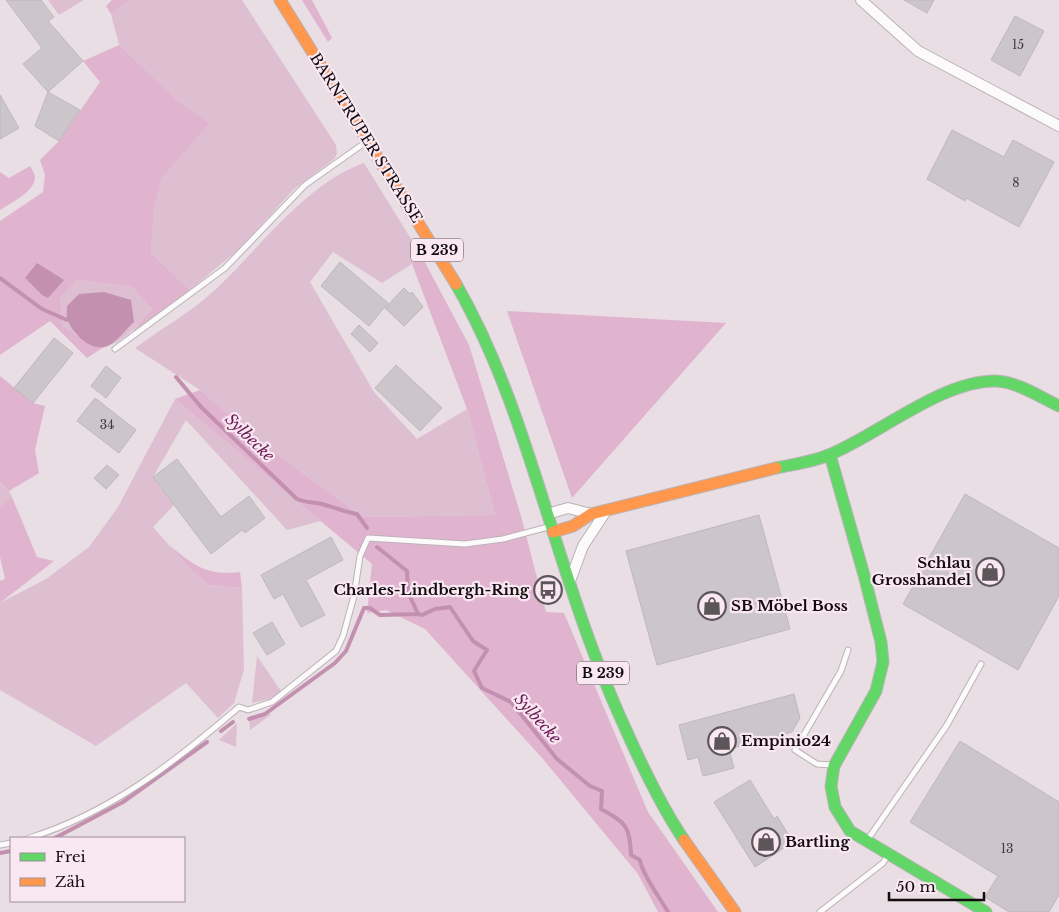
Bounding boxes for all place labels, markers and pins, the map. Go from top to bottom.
place label: Schlau Grosshandel [872,553,972,589]
shop icon: Schlau Grosshandel [975,557,1005,587]
bus stop icon: Charles-Lindbergh-Ring [533,575,563,605]
place label: Charles-Lindbergh-Ring [333,580,530,599]
shop icon: SB Möbel Boss [697,591,727,621]
place label: SB Möbel Boss [731,596,848,615]
shop icon: Empinio24 [707,726,737,756]
place label: Empinio24 [741,731,831,750]
shop icon: Bartling [751,827,781,857]
place label: Bartling [785,832,850,851]

